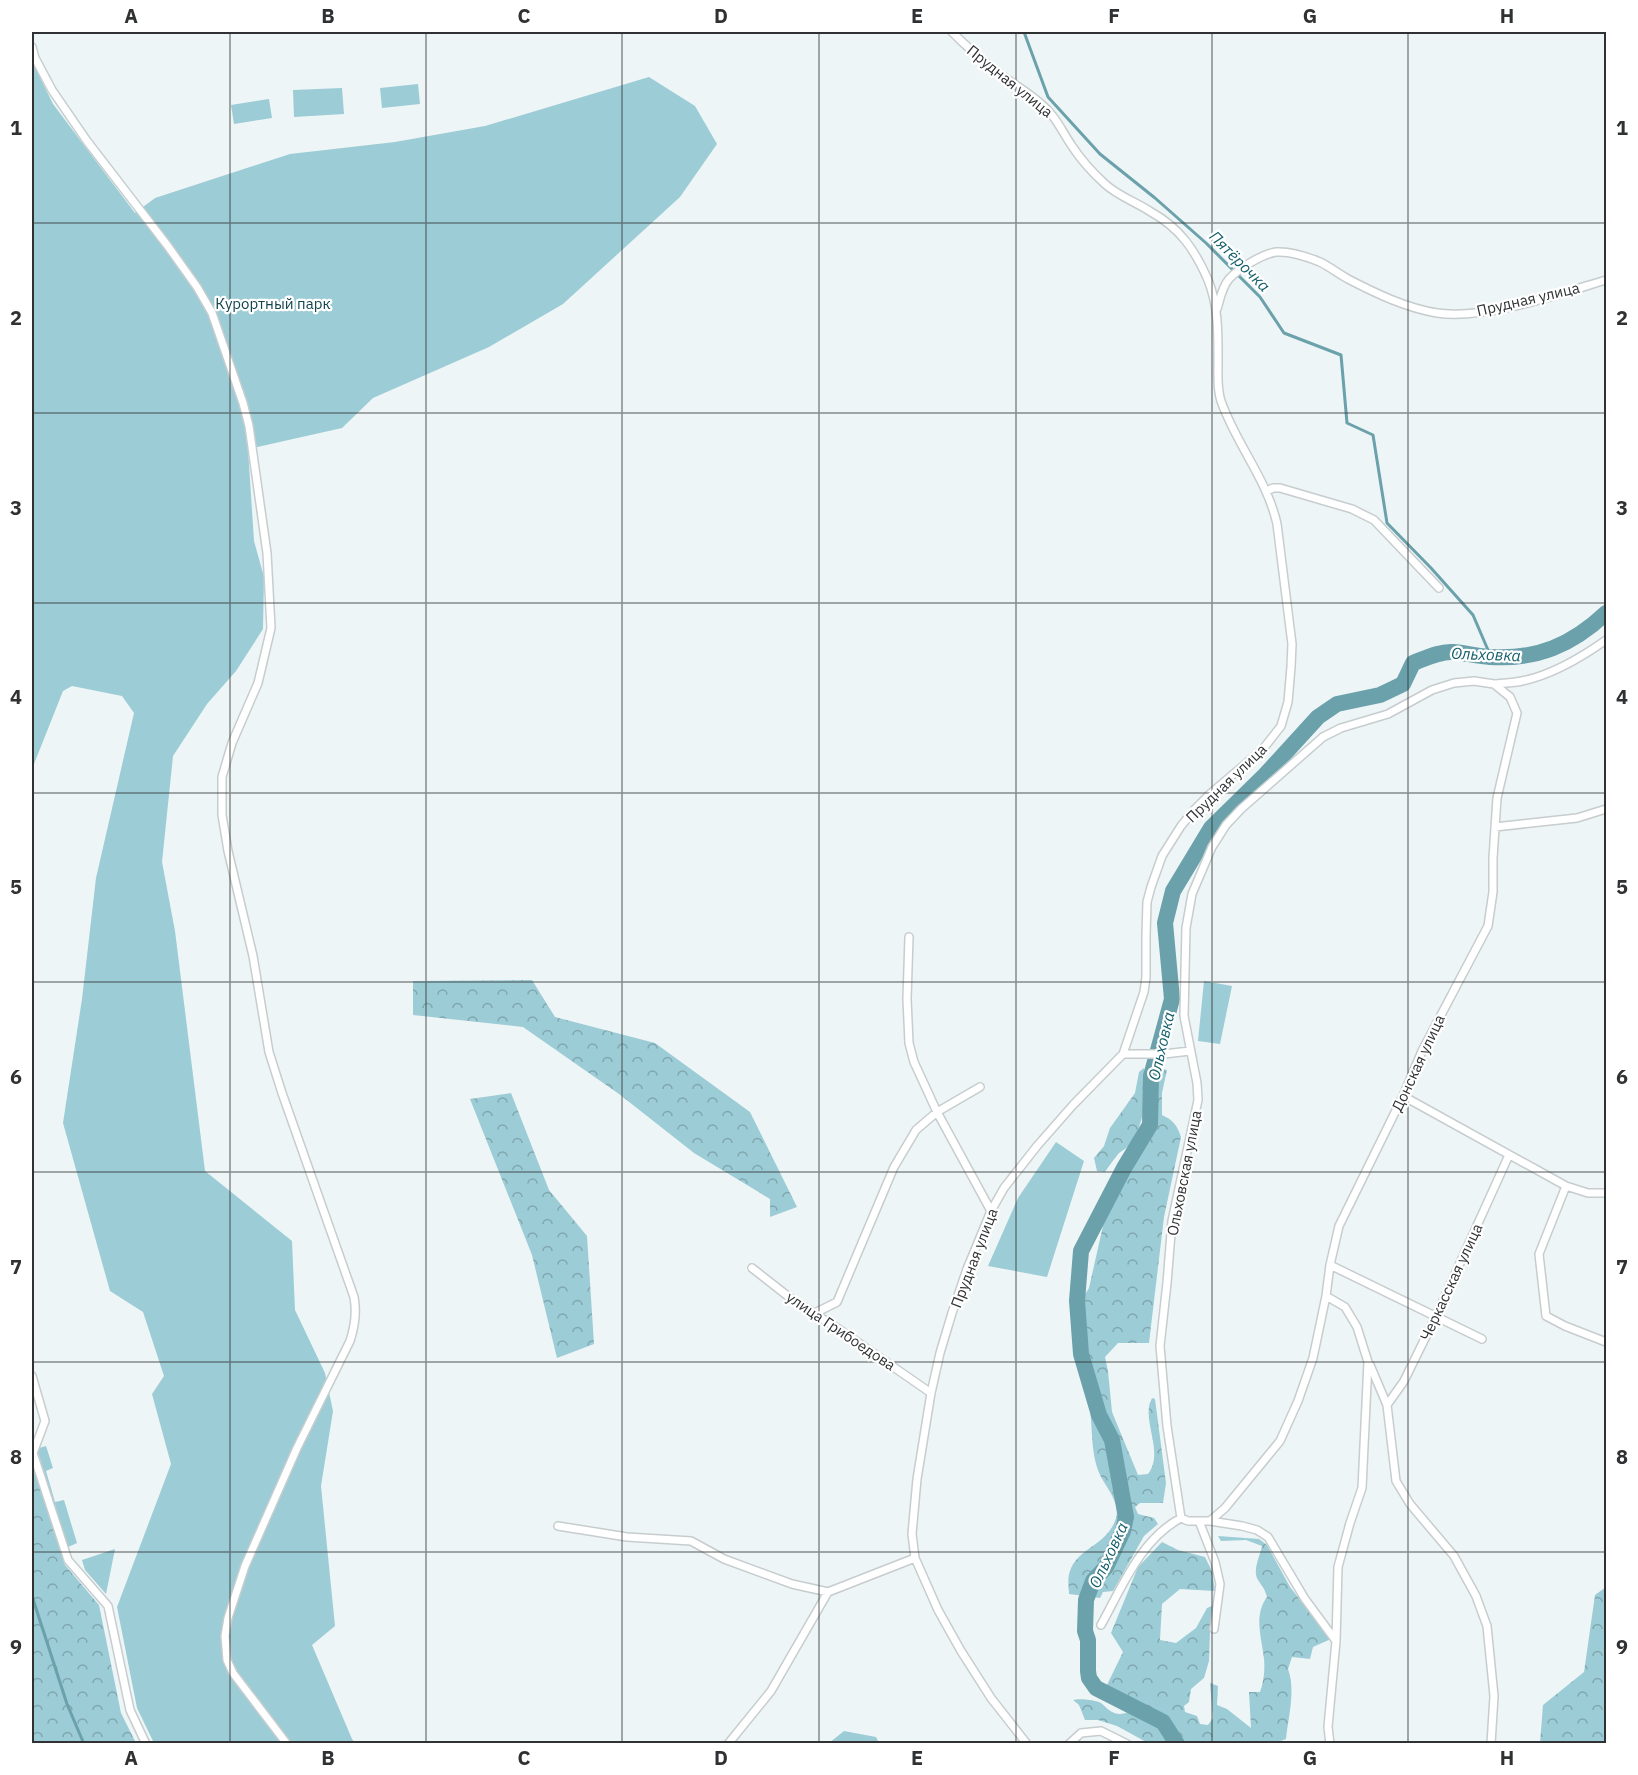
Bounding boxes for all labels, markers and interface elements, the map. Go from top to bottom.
text: A [124,2,138,29]
text: B [321,2,335,29]
text: C [517,2,531,29]
text: D [714,2,728,29]
text: E [911,2,923,29]
text: F [1108,2,1120,29]
text: G [1303,2,1317,29]
text: H [1500,2,1514,29]
street label: Прудная улица [963,41,1057,121]
text: 1 [10,114,22,141]
text: 1 [1616,114,1628,141]
water label: Пятёрочка [1205,226,1275,296]
street label: Прудная улица [1475,278,1581,320]
park label: Курортный парк [215,294,331,313]
text: 2 [10,304,22,331]
text: 2 [1616,304,1628,331]
text: 3 [10,494,22,521]
text: 3 [1616,494,1628,521]
water label: Ольховка [1451,643,1521,665]
text: 4 [10,683,22,710]
text: 4 [1616,683,1628,710]
street label: Прудная улица [1182,740,1270,826]
text: 5 [10,873,22,900]
text: 5 [1616,873,1628,900]
water label: Ольховка [1143,1010,1179,1082]
street label: Донская улица [1387,1011,1449,1115]
text: 6 [10,1063,22,1090]
text: 6 [1616,1063,1628,1090]
street label: Ольховская улица [1163,1109,1205,1237]
street label: Прудная улица [946,1206,1002,1310]
street label: Черкасская улица [1416,1220,1486,1344]
text: 7 [10,1253,22,1280]
text: 7 [1616,1253,1628,1280]
street label: улица Грибоедова [783,1287,899,1375]
text: 8 [10,1443,22,1470]
text: 8 [1616,1443,1628,1470]
water label: Ольховка [1084,1519,1132,1591]
text: 9 [10,1633,22,1660]
text: 9 [1616,1633,1628,1660]
text: A [124,1744,138,1771]
text: B [321,1744,335,1771]
text: C [517,1744,531,1771]
text: D [714,1744,728,1771]
text: E [911,1744,923,1771]
text: F [1108,1744,1120,1771]
text: G [1303,1744,1317,1771]
text: H [1500,1744,1514,1771]

